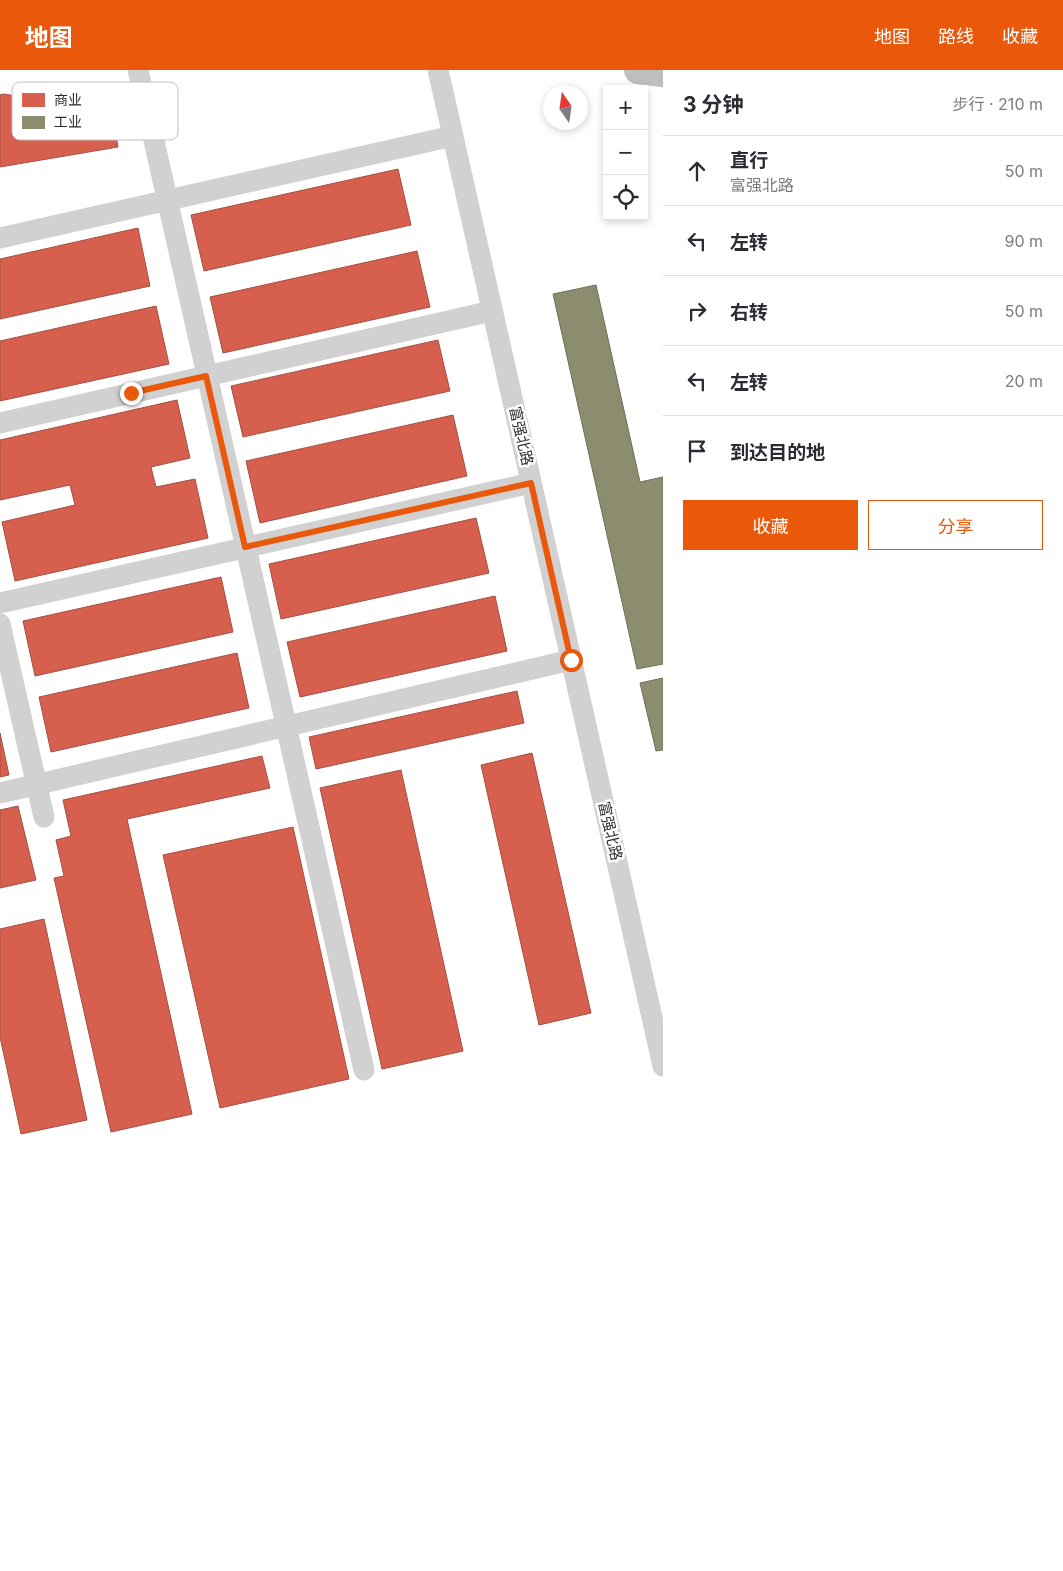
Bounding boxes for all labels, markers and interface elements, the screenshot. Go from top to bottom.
text: 地图 [25,23,73,52]
text: 地图 [874,26,910,47]
text: 路线 [938,26,974,47]
text: 收藏 [1002,26,1038,47]
legend [12,82,178,140]
north arrow [543,85,588,130]
map controls [603,85,648,220]
button: + [603,85,648,130]
text: 商业 [54,91,82,108]
text: 3 分钟 [683,92,744,117]
text: 步行 · 210 m [953,94,1043,114]
text: 工业 [54,113,82,130]
button: − [603,130,648,175]
text: 直行 [730,149,768,172]
icon: ahead [683,157,711,185]
text: 50 m [1005,161,1043,181]
button: locate [603,175,648,220]
text: 富强北路 [730,175,794,195]
icon: left [683,227,711,255]
text: 左转 [730,231,768,254]
text: 90 m [1004,231,1043,251]
icon: right [683,297,711,325]
text: 右转 [730,301,768,324]
text: 50 m [1005,301,1043,321]
icon: left [683,367,711,395]
text: 左转 [730,371,768,394]
text: 20 m [1005,371,1043,391]
route end [120,382,143,405]
street label: 富强北路 [505,405,537,467]
icon: arrive [683,437,711,465]
text: 到达目的地 [730,441,825,464]
button: 收藏 [683,500,858,550]
button: 分享 [868,500,1043,550]
route start [560,649,583,672]
street label: 富强北路 [594,800,626,862]

